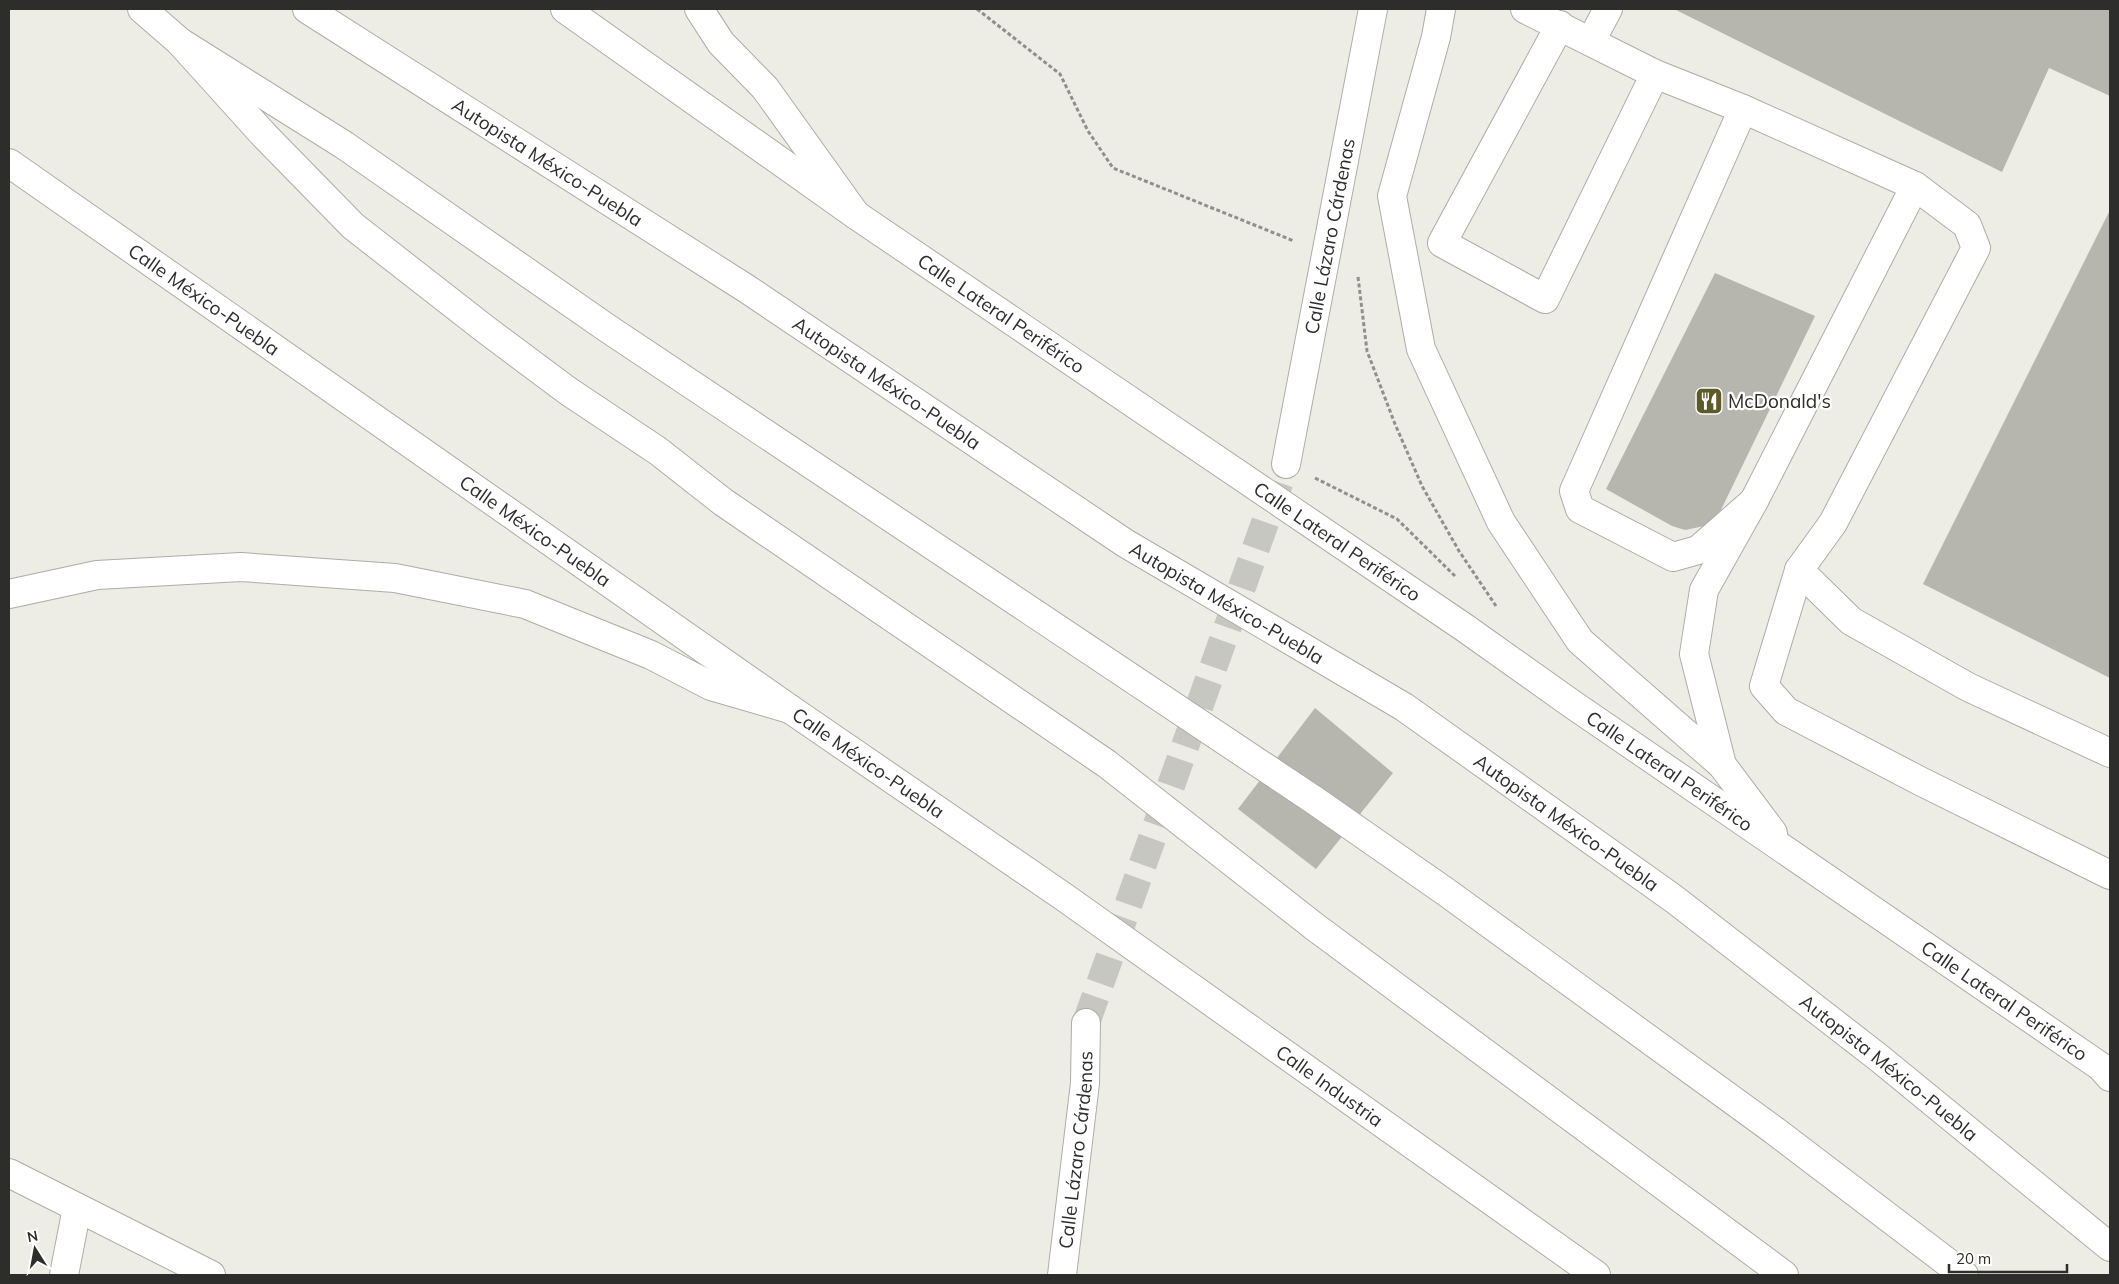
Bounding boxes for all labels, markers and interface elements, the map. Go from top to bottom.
street label: Autopista México-Puebla [448,92,647,232]
street label: Calle Lázaro Cárdenas [1299,136,1360,336]
street label: Calle México-Puebla [124,238,284,361]
street label: Calle Lateral Periférico [913,248,1089,379]
street label: Autopista México-Puebla [788,311,985,455]
restaurant icon: McDonald's [1694,386,1724,416]
place label: McDonald's [1728,389,1831,413]
street label: Calle México-Puebla [455,470,615,592]
street label: Calle Lateral Periférico [1249,476,1425,606]
street label: Autopista México-Puebla [1125,536,1328,669]
street label: Calle México-Puebla [788,702,949,823]
street label: Calle Lateral Periférico [1582,705,1757,836]
street label: Autopista México-Puebla [1469,749,1664,896]
street label: Calle Lateral Periférico [1917,935,2092,1066]
street label: Autopista México-Puebla [1795,989,1983,1146]
street label: Calle Industria [1271,1039,1388,1132]
street label: Calle Lázaro Cárdenas [1053,1051,1098,1250]
north arrow [10,1224,60,1274]
text: N [26,1226,39,1246]
scale bar [1949,1242,2066,1274]
text: 20 m [1956,1249,1991,1268]

